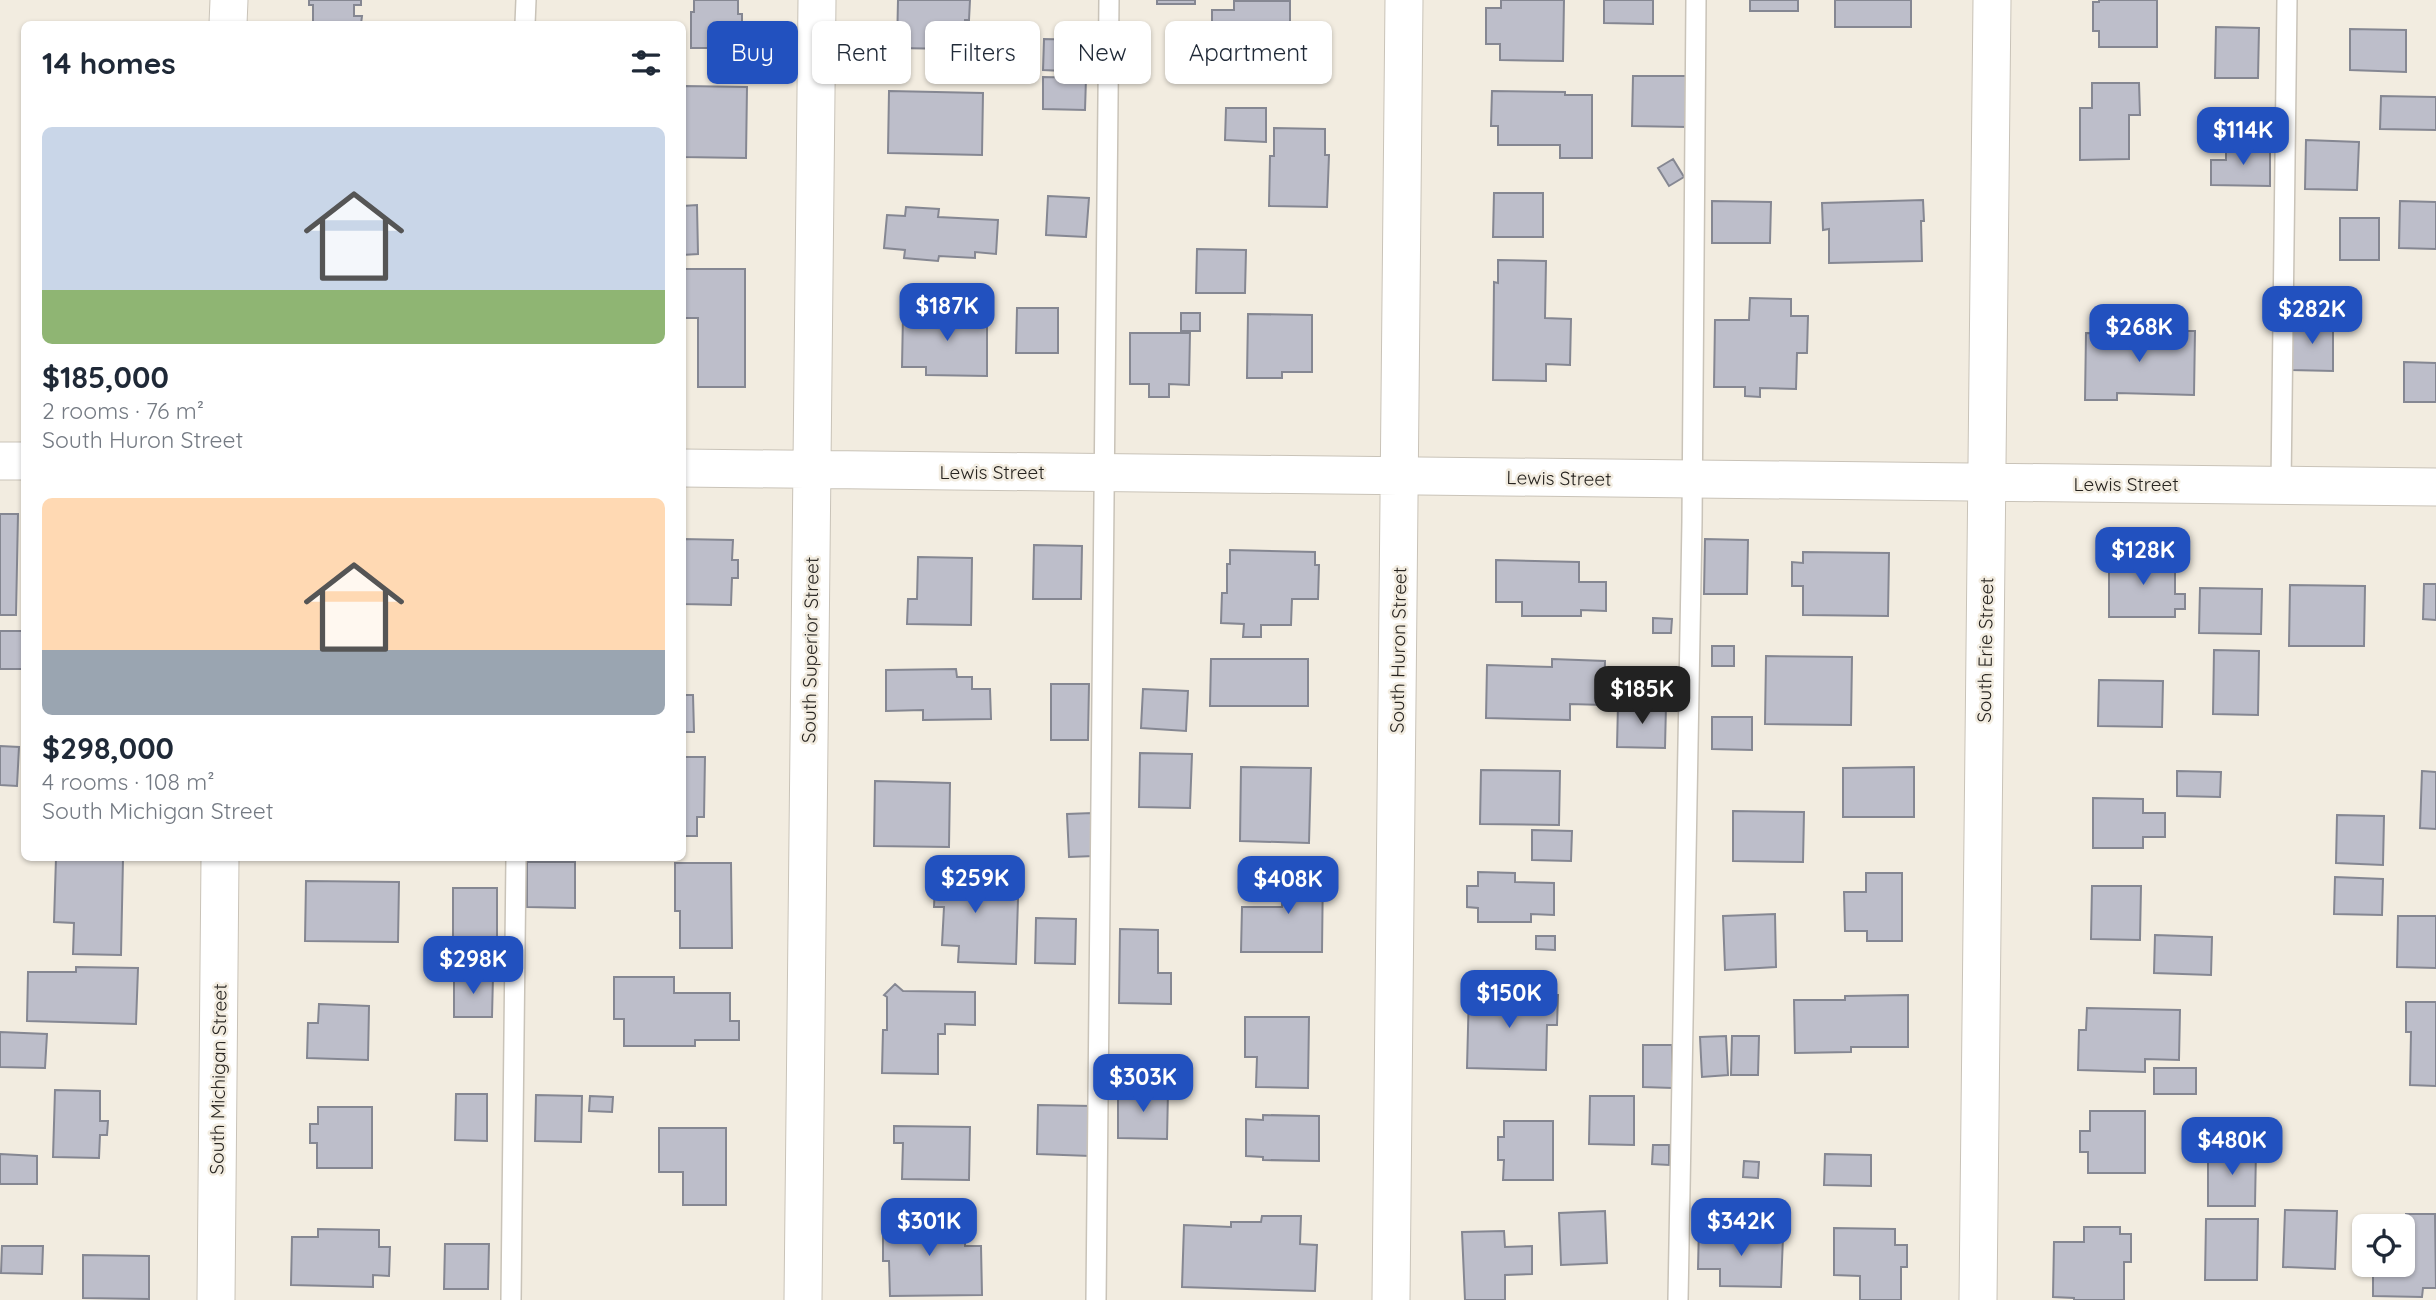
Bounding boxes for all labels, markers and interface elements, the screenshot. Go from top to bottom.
chip: Buy [707,21,798,84]
chip: Rent [812,21,911,84]
chip: Filters [925,21,1040,84]
chip: New [1054,21,1151,84]
chip: Apartment [1165,21,1332,84]
text: 14 homes [42,44,176,82]
icon: filters [627,44,665,82]
pin: $114K [2194,108,2292,167]
text: $114K [2213,115,2273,144]
icon: home [291,173,417,299]
pin: $187K [898,284,996,343]
pin: $282K [2263,286,2361,346]
text: $187K [916,291,978,320]
text: $282K [2278,294,2346,323]
pin: $268K [2090,304,2188,364]
text: $268K [2105,312,2173,341]
text: $185,000 [42,358,169,396]
text: 2 rooms · 76 m² [42,396,204,425]
text: South Huron Street [42,425,243,454]
street label: Lewis Street [939,460,1045,484]
street label: Lewis Street [1506,465,1612,491]
street label: Lewis Street [2073,472,2179,496]
pin: $128K [2094,528,2192,587]
text: $128K [2111,535,2175,564]
icon: home [291,544,417,670]
street label: South Superior Street [796,557,824,743]
street label: South Huron Street [1385,567,1411,733]
street label: South Erie Street [1972,577,1998,723]
pin: $185K [1593,666,1691,726]
text: $185K [1610,674,1674,703]
text: $298,000 [42,729,174,767]
text: 4 rooms · 108 m² [42,767,215,796]
text: South Michigan Street [42,796,274,825]
pin: $259K [926,856,1024,915]
pin: $408K [1239,856,1337,916]
text: $259K [941,863,1009,892]
text: $408K [1253,864,1323,893]
pin: $298K [424,936,522,996]
text: $298K [439,944,507,973]
pin: $150K [1460,970,1558,1030]
text: $150K [1476,978,1542,1007]
street label: South Michigan Street [204,983,232,1175]
pin: $303K [1094,1054,1192,1114]
text: $303K [1109,1062,1177,1091]
pin: $480K [2183,1118,2281,1177]
text: $480K [2197,1125,2267,1154]
pin: $301K [880,1198,978,1258]
pin: $342K [1692,1198,1790,1258]
text: $301K [897,1206,961,1235]
text: $342K [1707,1206,1775,1235]
map controls [2352,1214,2415,1277]
button: locate [2352,1214,2415,1277]

